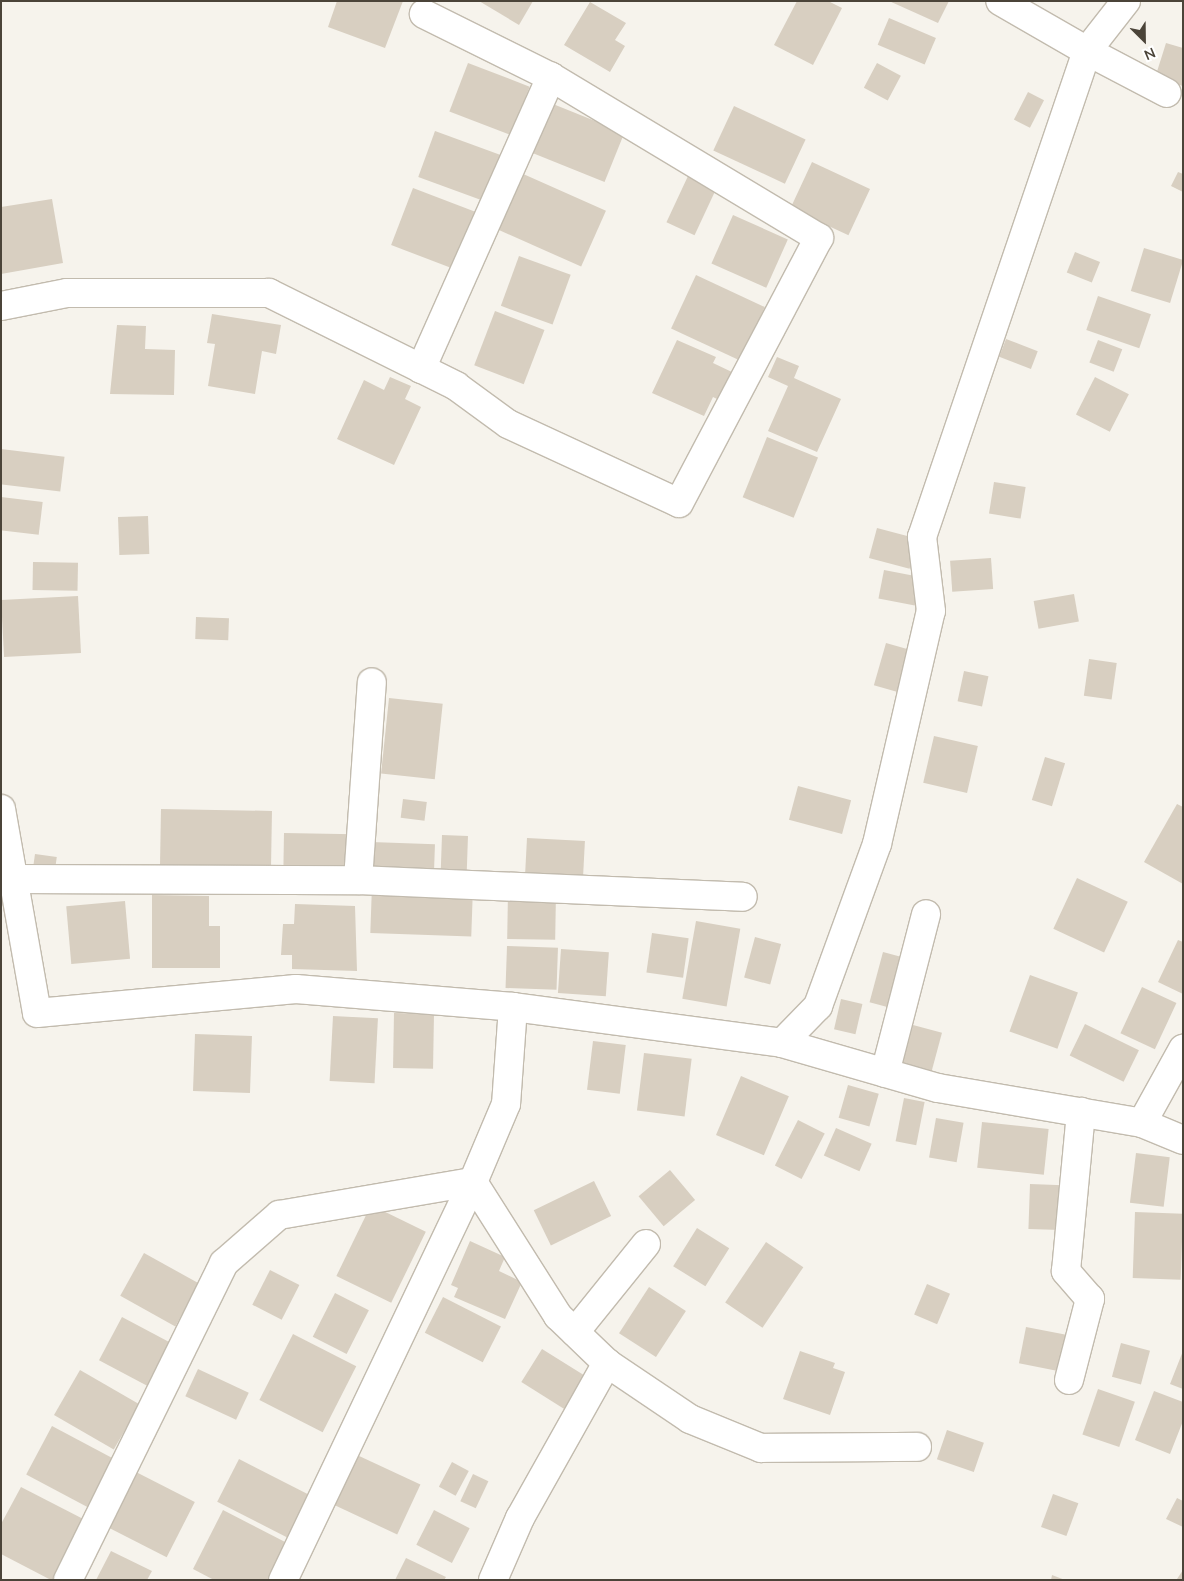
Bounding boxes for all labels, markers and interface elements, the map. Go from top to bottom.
north arrow [1119,15,1169,65]
text: N [1141,43,1158,64]

